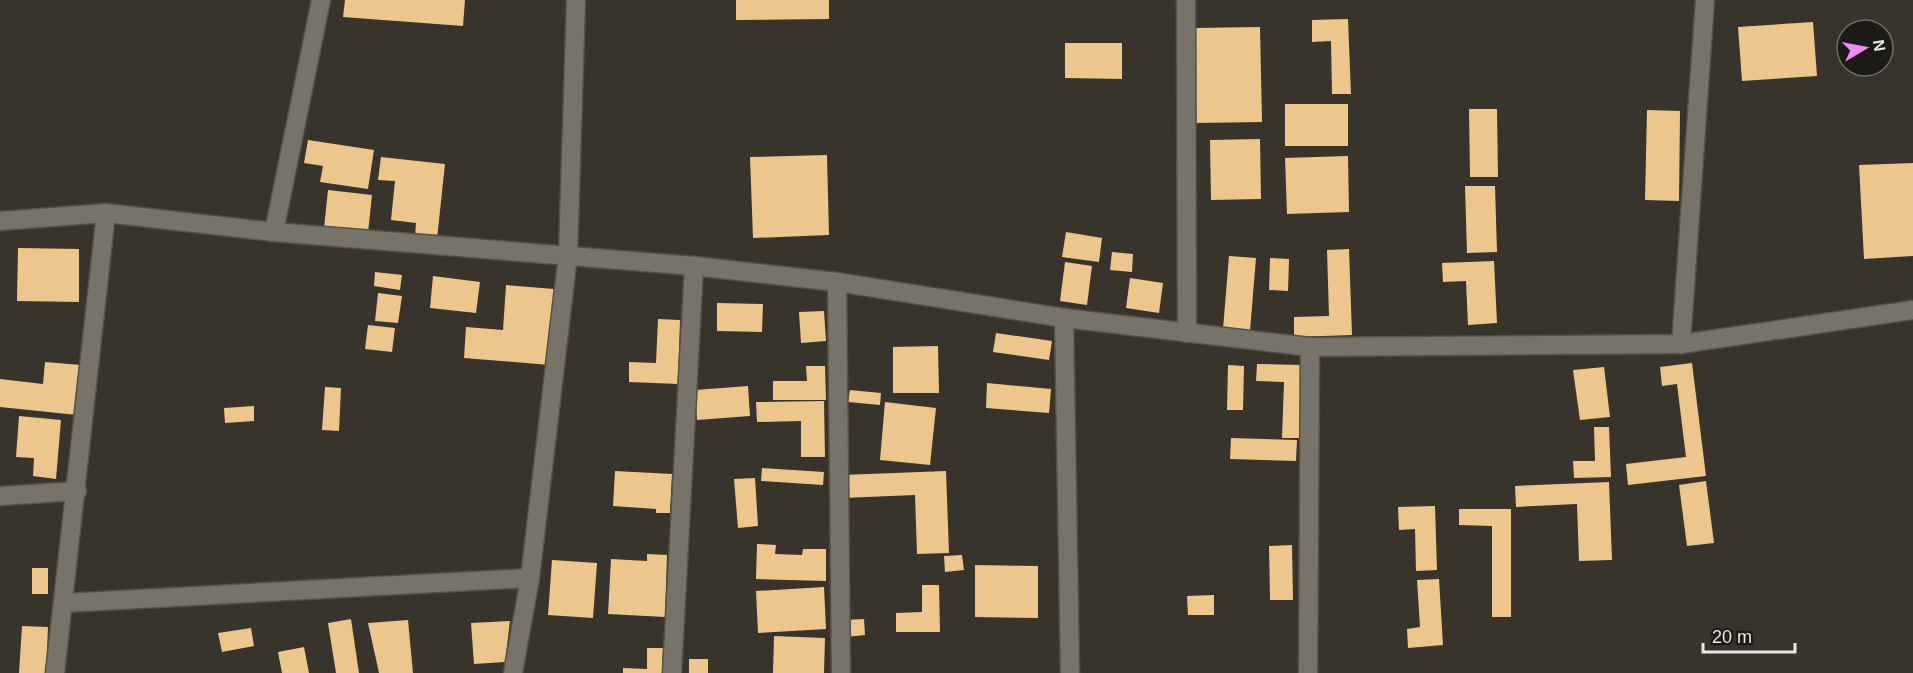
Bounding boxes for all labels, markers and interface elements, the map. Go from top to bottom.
north arrow [1835,18,1895,78]
text: N [1870,38,1889,53]
scale bar [1703,616,1794,654]
text: 20 m [1712,627,1752,647]

